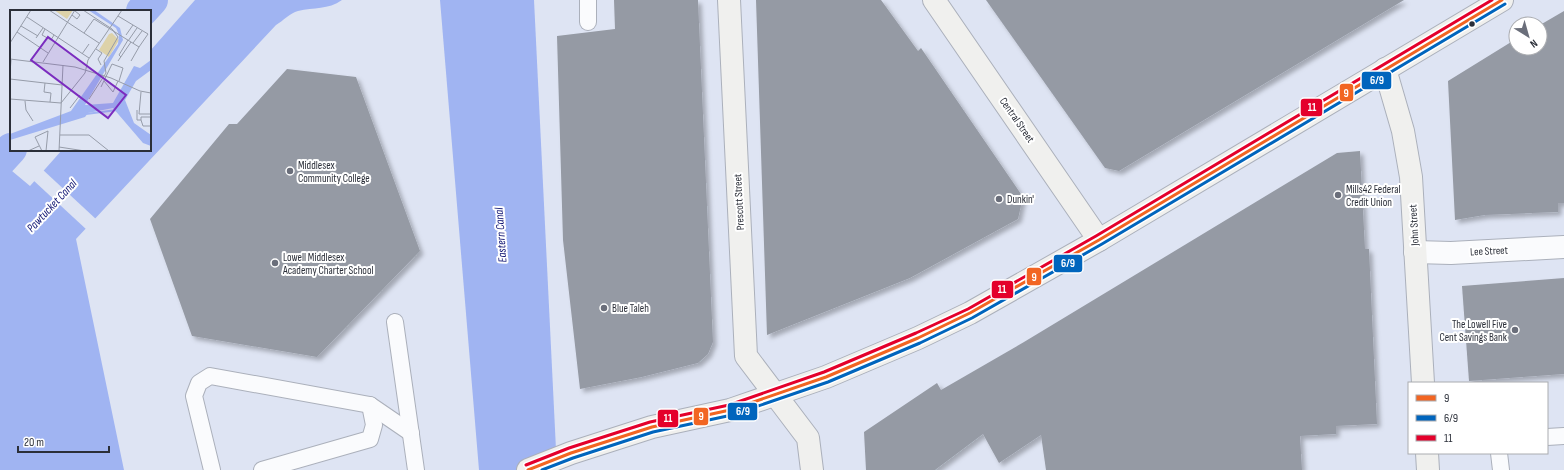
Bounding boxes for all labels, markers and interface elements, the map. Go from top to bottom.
inset map [10,10,151,151]
north arrow [1508,16,1548,56]
unlabelled marker [1467,19,1477,29]
text: N [1527,37,1540,51]
line badge: 6/9 [1361,71,1392,90]
text: 6/9 [1370,74,1384,87]
line badge: 9 [1339,83,1354,102]
text: 9 [1343,87,1349,100]
street label: Central Street [997,95,1038,146]
line badge: 11 [1300,98,1323,117]
text: 11 [1308,101,1317,114]
place label: Middlesex Community College [298,159,370,185]
marker: Middlesex Community College [285,166,295,176]
street label: Prescott Street [731,173,747,231]
water label: Pawtucket Canal [24,176,81,235]
place label: Mills42 Federal Credit Union [1346,183,1400,209]
marker: Mills42 Federal Credit Union [1333,190,1343,200]
place label: Dunkin' [1007,193,1034,206]
marker: Dunkin' [994,194,1004,204]
street label: John Street [1406,203,1422,247]
water label: Eastern Canal [492,206,510,263]
street label: Lee Street [1470,243,1509,258]
place label: Lowell Middlesex Academy Charter School [282,251,374,277]
line badge: 6/9 [1053,254,1083,273]
text: 6/9 [1061,257,1075,270]
marker: Lowell Middlesex Academy Charter School [270,258,280,268]
line badge: 9 [1026,267,1042,286]
text: 9 [1031,271,1037,284]
line badge: 11 [991,280,1014,299]
text: 11 [998,283,1007,296]
place label: Blue Taleh [612,302,649,315]
marker: Blue Taleh [599,303,609,313]
place label: The Lowell Five Cent Savings Bank [1439,318,1508,344]
marker: The Lowell Five Cent Savings Bank [1510,325,1520,335]
legend [1408,382,1548,454]
text: 9 [1444,391,1449,406]
line badge: 6/9 [727,402,758,421]
text: 6/9 [736,405,750,418]
line badge: 9 [693,407,709,426]
line badge: 11 [657,409,679,428]
text: 9 [698,410,704,423]
text: 6/9 [1444,411,1458,426]
text: 11 [664,412,673,425]
scale bar [18,428,109,454]
text: 11 [1444,431,1453,446]
text: 20 m [24,435,44,450]

